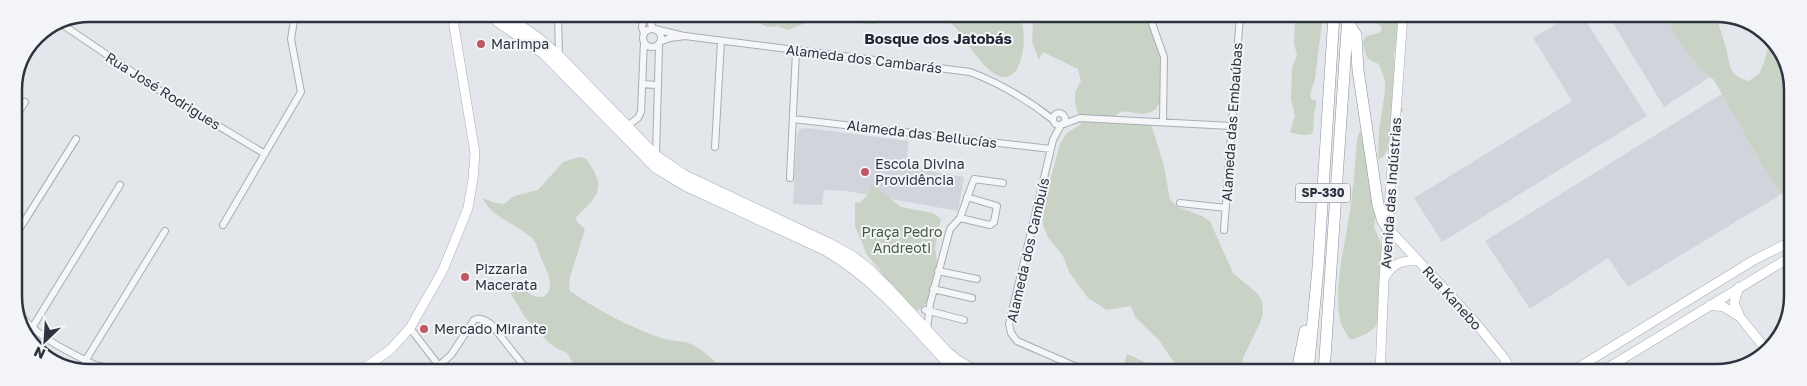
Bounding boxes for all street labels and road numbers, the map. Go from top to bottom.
street label: Alameda dos Cambarás [785,41,943,77]
street label: Alameda das Embaúbas [1217,42,1246,202]
street label: Rua José Rodrigues [103,48,224,133]
street label: Alameda das Bellucías [846,116,998,151]
street label: Avenida das Indústrias [1377,117,1404,269]
street label: Alameda dos Cambuís [1003,176,1052,324]
road number: SP-330 [1296,184,1350,202]
street label: Rua Kanebo [1419,262,1486,333]

